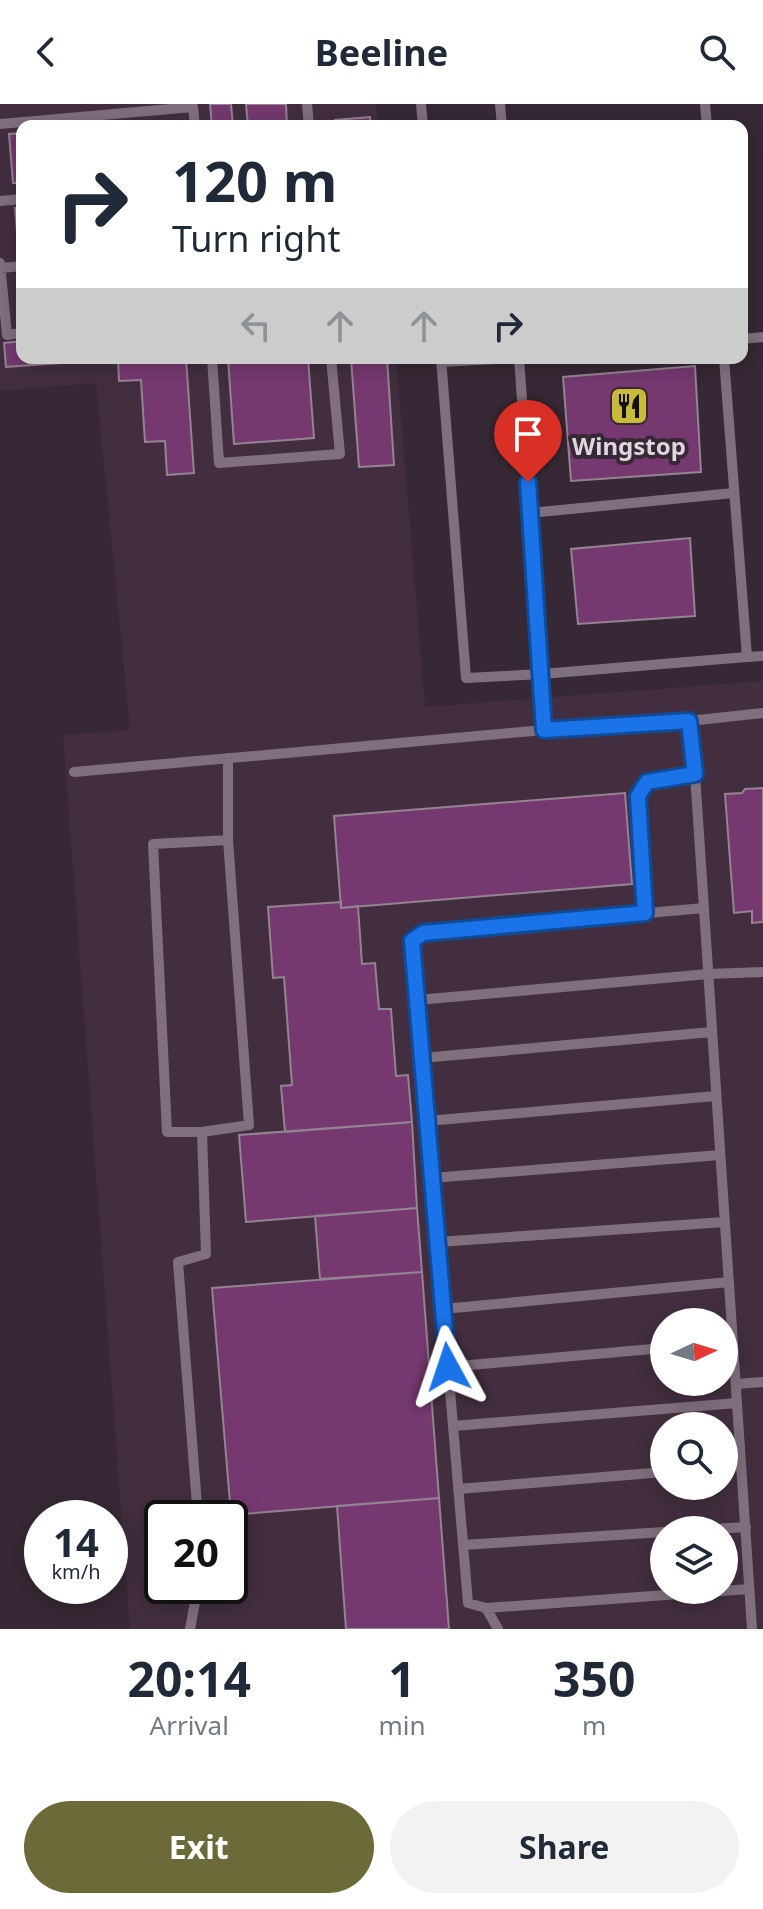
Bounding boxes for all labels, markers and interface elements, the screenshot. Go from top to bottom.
text: Beeline [315,28,448,77]
icon: back [24,30,68,74]
icon: search [695,30,739,74]
text: 120 m [172,142,337,218]
icon: right [40,152,144,256]
text: Turn right [172,214,340,263]
icon: left [234,304,278,348]
icon: ahead [318,304,362,348]
icon: ahead [402,304,446,348]
icon: right [486,304,530,348]
restaurant icon: Wingstop [608,385,650,427]
pin [494,400,562,482]
icon: arrive [506,412,550,456]
place label: Wingstop [572,429,686,462]
north arrow [650,1308,738,1396]
map controls [650,1308,738,1604]
position arrow [406,1325,490,1409]
button: search [650,1412,738,1500]
speed limit sign: 20 [144,1500,248,1604]
text: 14 [53,1514,99,1569]
button: layers [650,1516,738,1604]
text: km/h [51,1558,101,1585]
text: 20:14 [128,1646,251,1711]
text: 1 [388,1646,416,1711]
text: 350 [553,1646,635,1711]
text: Arrival [150,1707,229,1743]
text: min [378,1707,426,1743]
text: m [582,1707,606,1743]
button: Exit [24,1801,374,1893]
button: Share [390,1801,739,1893]

